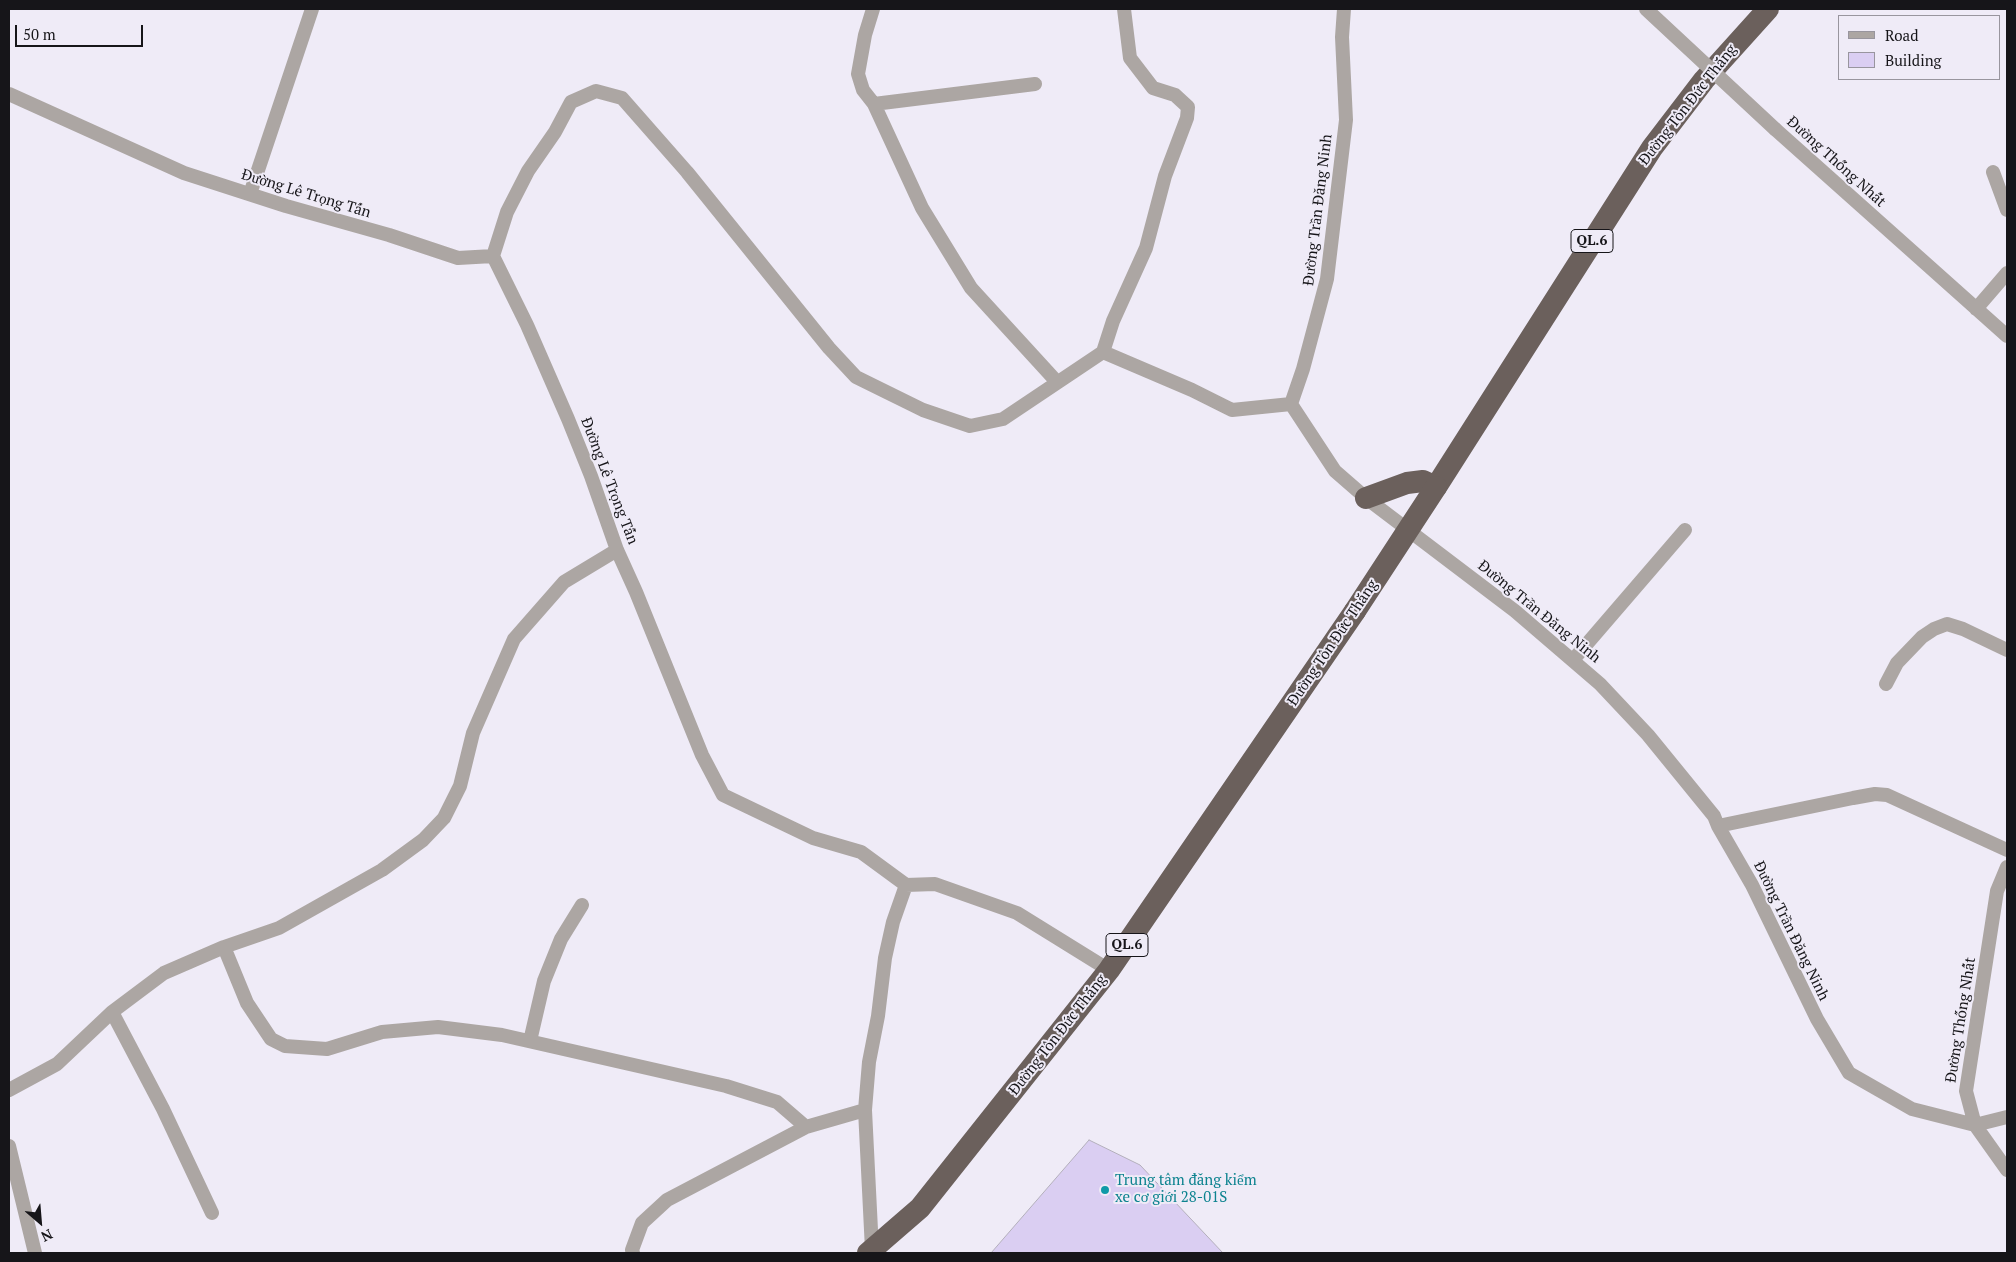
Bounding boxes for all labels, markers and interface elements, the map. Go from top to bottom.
scale bar [18,15,145,47]
legend [1838,15,2001,80]
text: 50 m [23,24,56,44]
text: Road [1885,25,1918,45]
street label: Đường Tôn Đức Thắng [1635,41,1741,169]
text: Building [1885,50,1942,70]
street label: Đường Thống Nhất [1783,113,1889,211]
street label: Đường Trần Đăng Ninh [1300,133,1336,287]
street label: Đường Lê Trọng Tấn [239,166,373,222]
road number: QL.6 [1571,230,1613,252]
street label: Đường Lê Trọng Tấn [577,415,641,547]
street label: Đường Trần Đăng Ninh [1474,557,1604,667]
street label: Đường Tôn Đức Thắng [1284,577,1382,709]
street label: Đường Trần Đăng Ninh [1749,858,1833,1004]
road number: QL.6 [1106,934,1148,956]
street label: Đường Thống Nhất [1942,956,1980,1084]
street label: Đường Tôn Đức Thắng [1005,971,1111,1099]
place label: Trung tâm đăng kiểm xe cơ giới 28-01S [1115,1172,1257,1207]
marker: Trung tâm đăng kiểm xe cơ giới 28-01S [1099,1184,1111,1196]
north arrow [15,1197,65,1247]
text: N [38,1225,56,1247]

